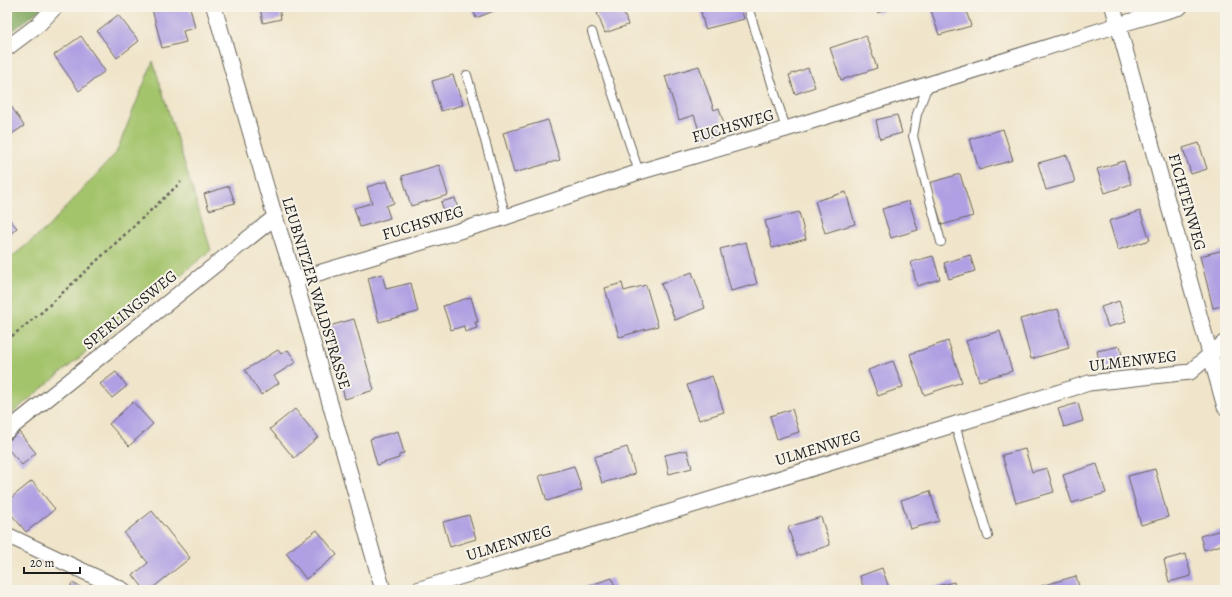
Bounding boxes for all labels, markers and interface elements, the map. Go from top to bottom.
street label: FUCHSWEG [689,104,777,148]
street label: FICHTENWEG [1163,151,1211,253]
street label: LEUBNITZER WALDSTRASSE [276,194,356,392]
street label: FUCHSWEG [379,200,467,246]
street label: SPERLINGSWEG [78,265,182,355]
street label: ULMENWEG [1088,345,1178,377]
street label: ULMENWEG [773,425,863,471]
street label: ULMENWEG [464,520,554,566]
scale bar [24,549,80,575]
text: 20 m [30,555,54,571]

